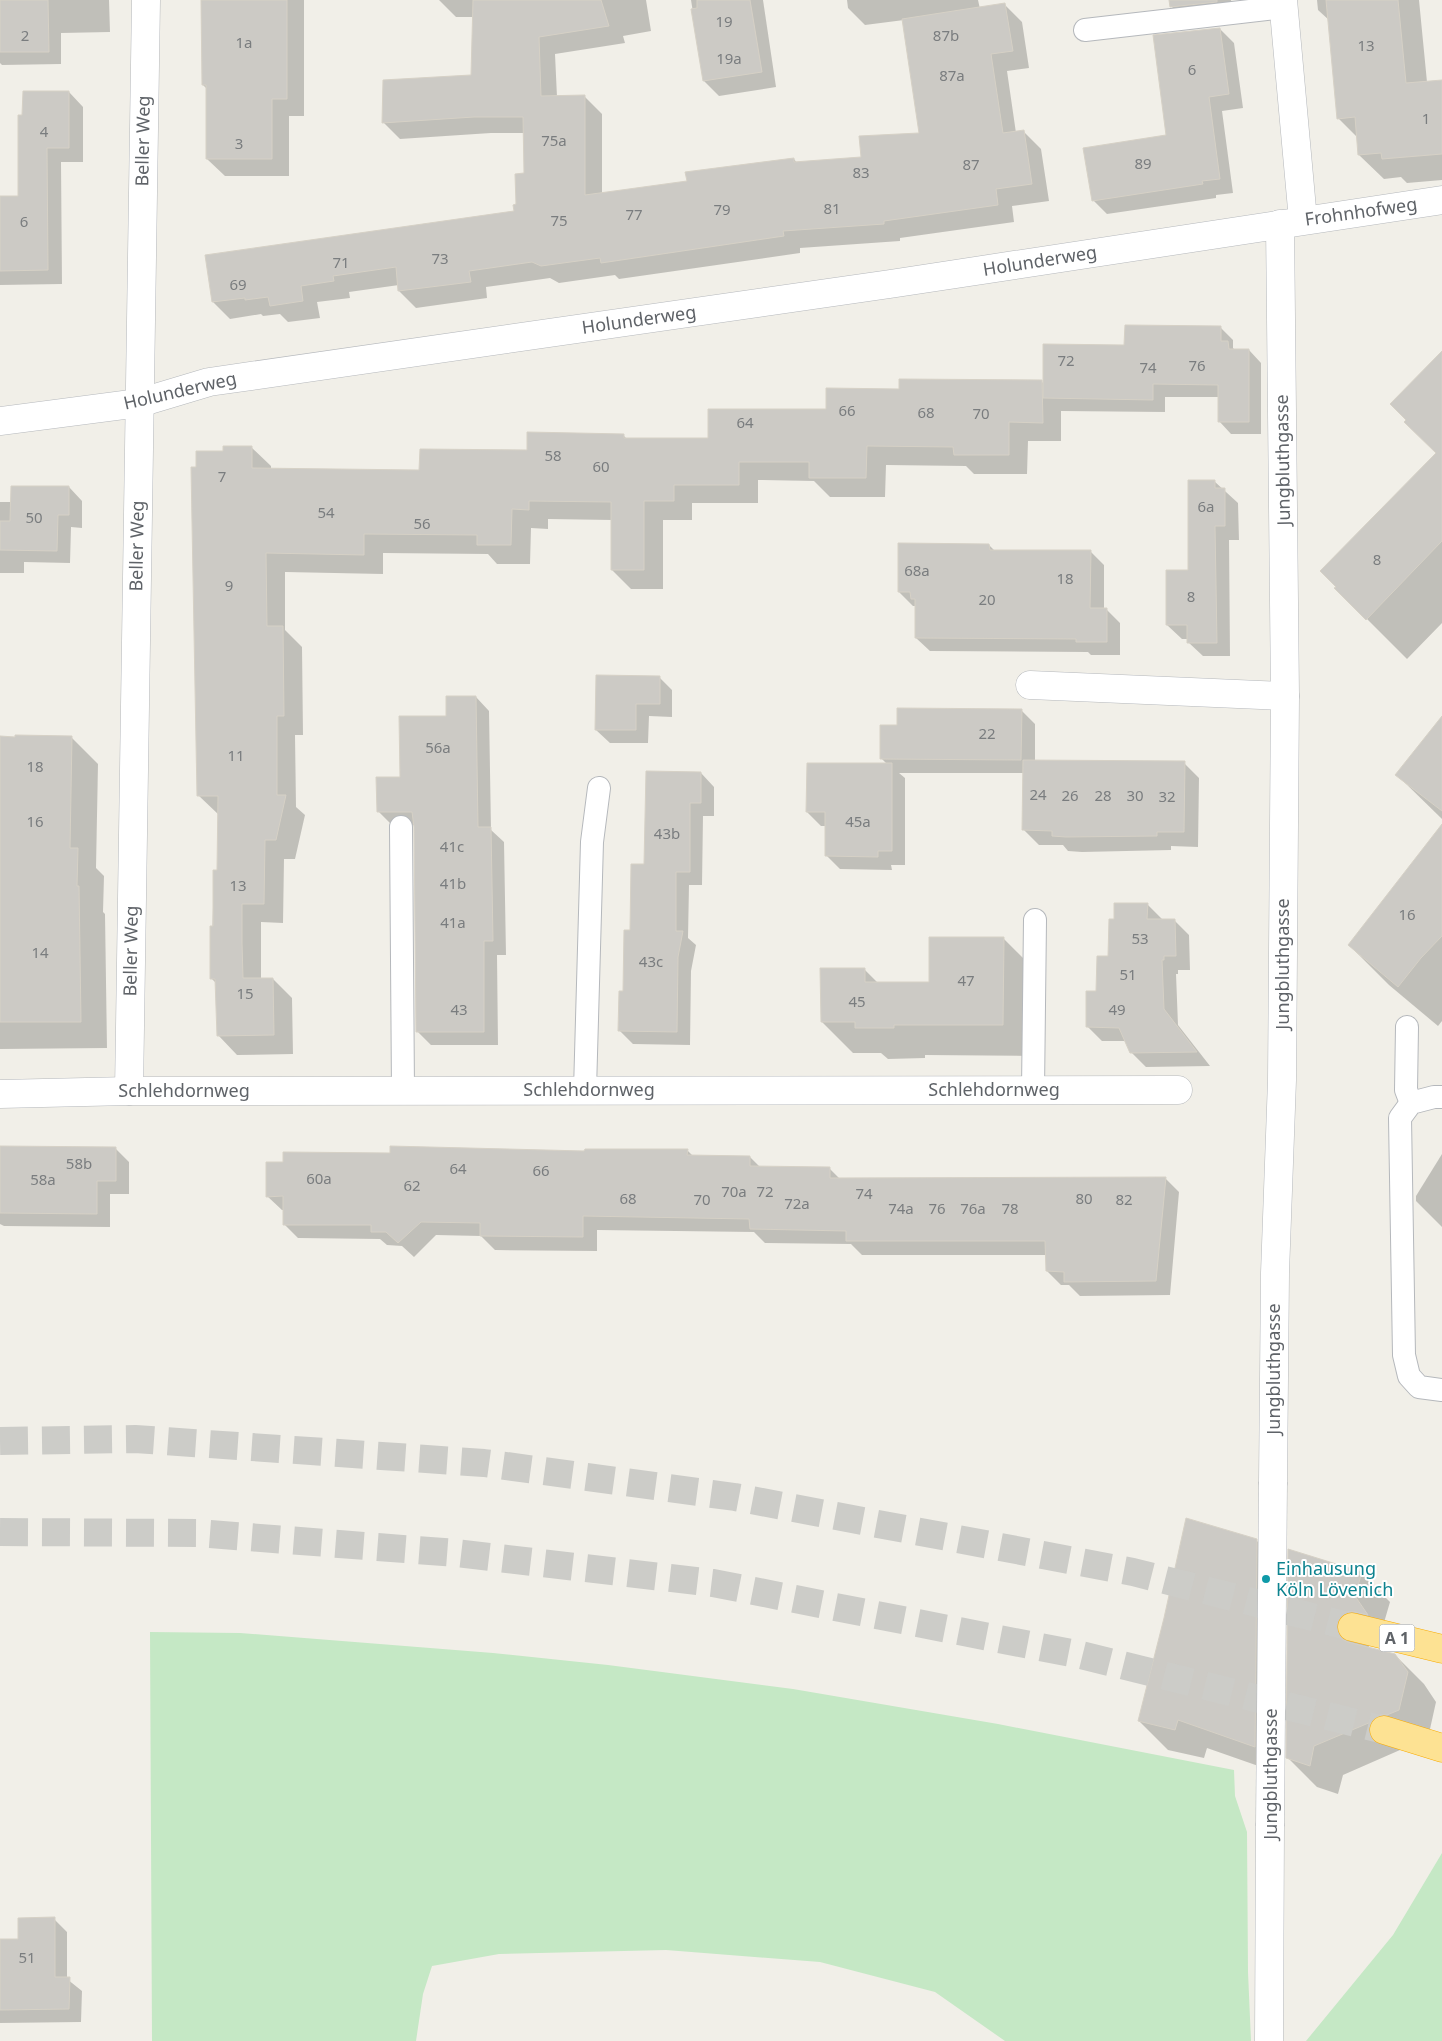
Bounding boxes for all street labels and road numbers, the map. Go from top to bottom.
street label: Beller Weg [129,95,155,187]
street label: Frohnhofweg [1303,191,1419,231]
street label: Holunderweg [981,239,1099,281]
street label: Holunderweg [580,299,698,339]
street label: Holunderweg [121,365,239,415]
street label: Jungbluthgasse [1269,394,1295,528]
street label: Beller Weg [123,500,149,592]
street label: Jungbluthgasse [1270,898,1294,1032]
street label: Beller Weg [117,905,143,997]
street label: Schlehdornweg [523,1077,655,1101]
street label: Schlehdornweg [928,1077,1060,1101]
street label: Schlehdornweg [118,1078,250,1102]
street label: Jungbluthgasse [1261,1303,1285,1437]
road number: A 1 [1380,1625,1414,1652]
street label: Jungbluthgasse [1258,1708,1282,1842]

